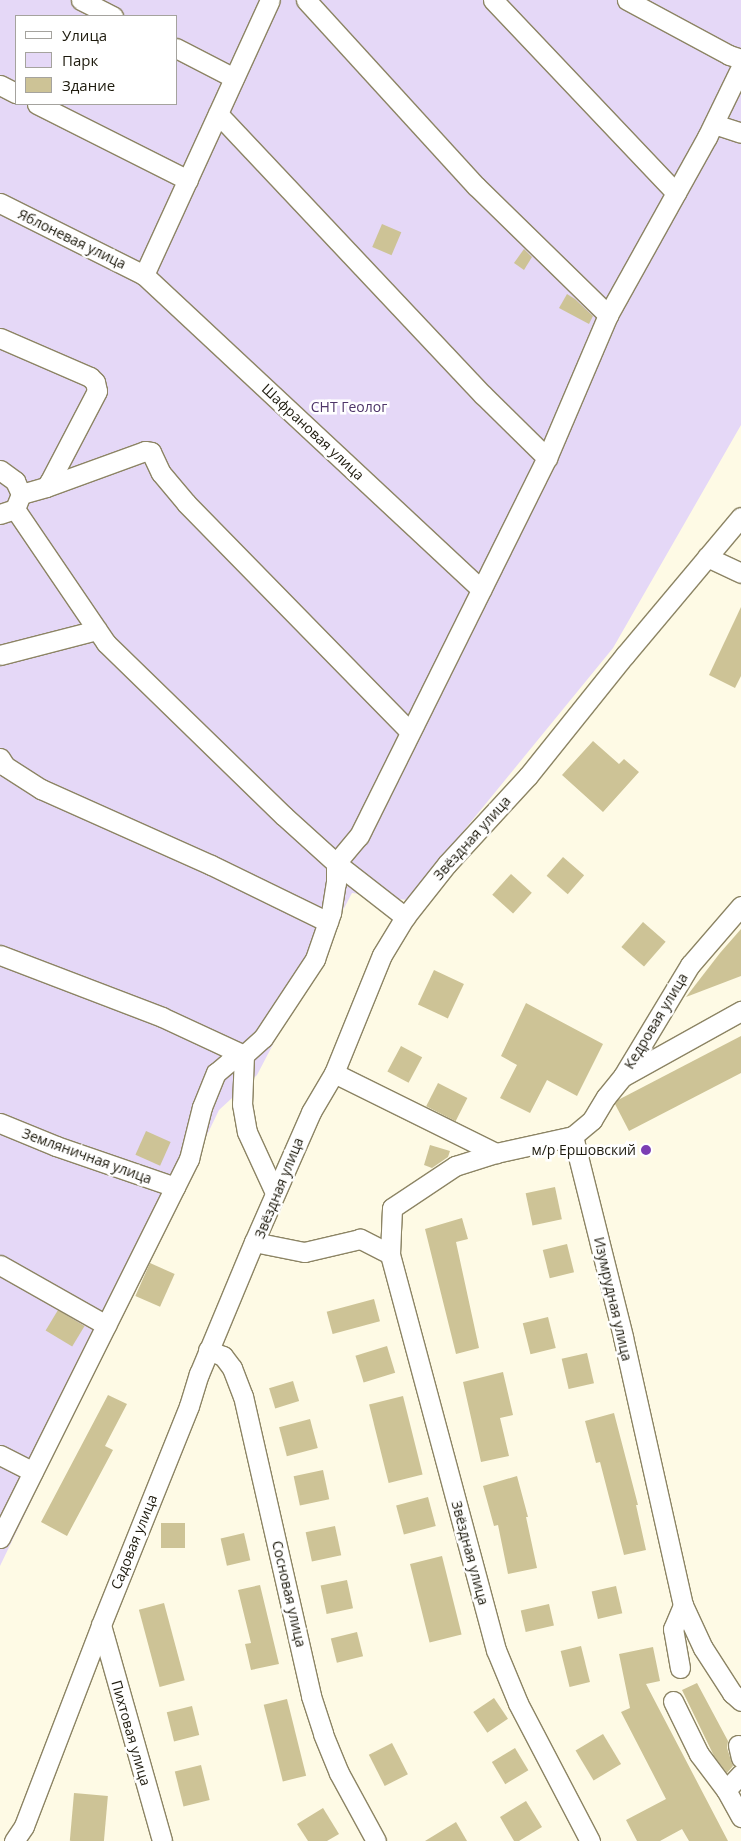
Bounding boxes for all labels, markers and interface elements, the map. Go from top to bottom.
legend [15,15,178,105]
text: Улица [62,25,107,45]
text: Парк [62,50,98,70]
text: Здание [62,75,115,95]
street label: Яблоневая улица [15,206,129,272]
street label: Шафрановая улица [258,380,368,484]
park label: СНТ Геолог [311,399,387,415]
street label: Звёздная улица [430,792,514,884]
street label: Кедровая улица [621,970,691,1072]
street label: Земляничная улица [20,1125,154,1187]
street label: Звёздная улица [251,1135,307,1241]
place label: м/р Ершовский [531,1142,636,1158]
marker: м/р Ершовский [640,1144,652,1156]
street label: Изумрудная улица [591,1235,635,1363]
street label: Садовая улица [107,1492,161,1592]
street label: Звёздная улица [448,1499,492,1607]
street label: Сосновая улица [269,1539,309,1649]
street label: Пихтовая улица [108,1678,154,1788]

